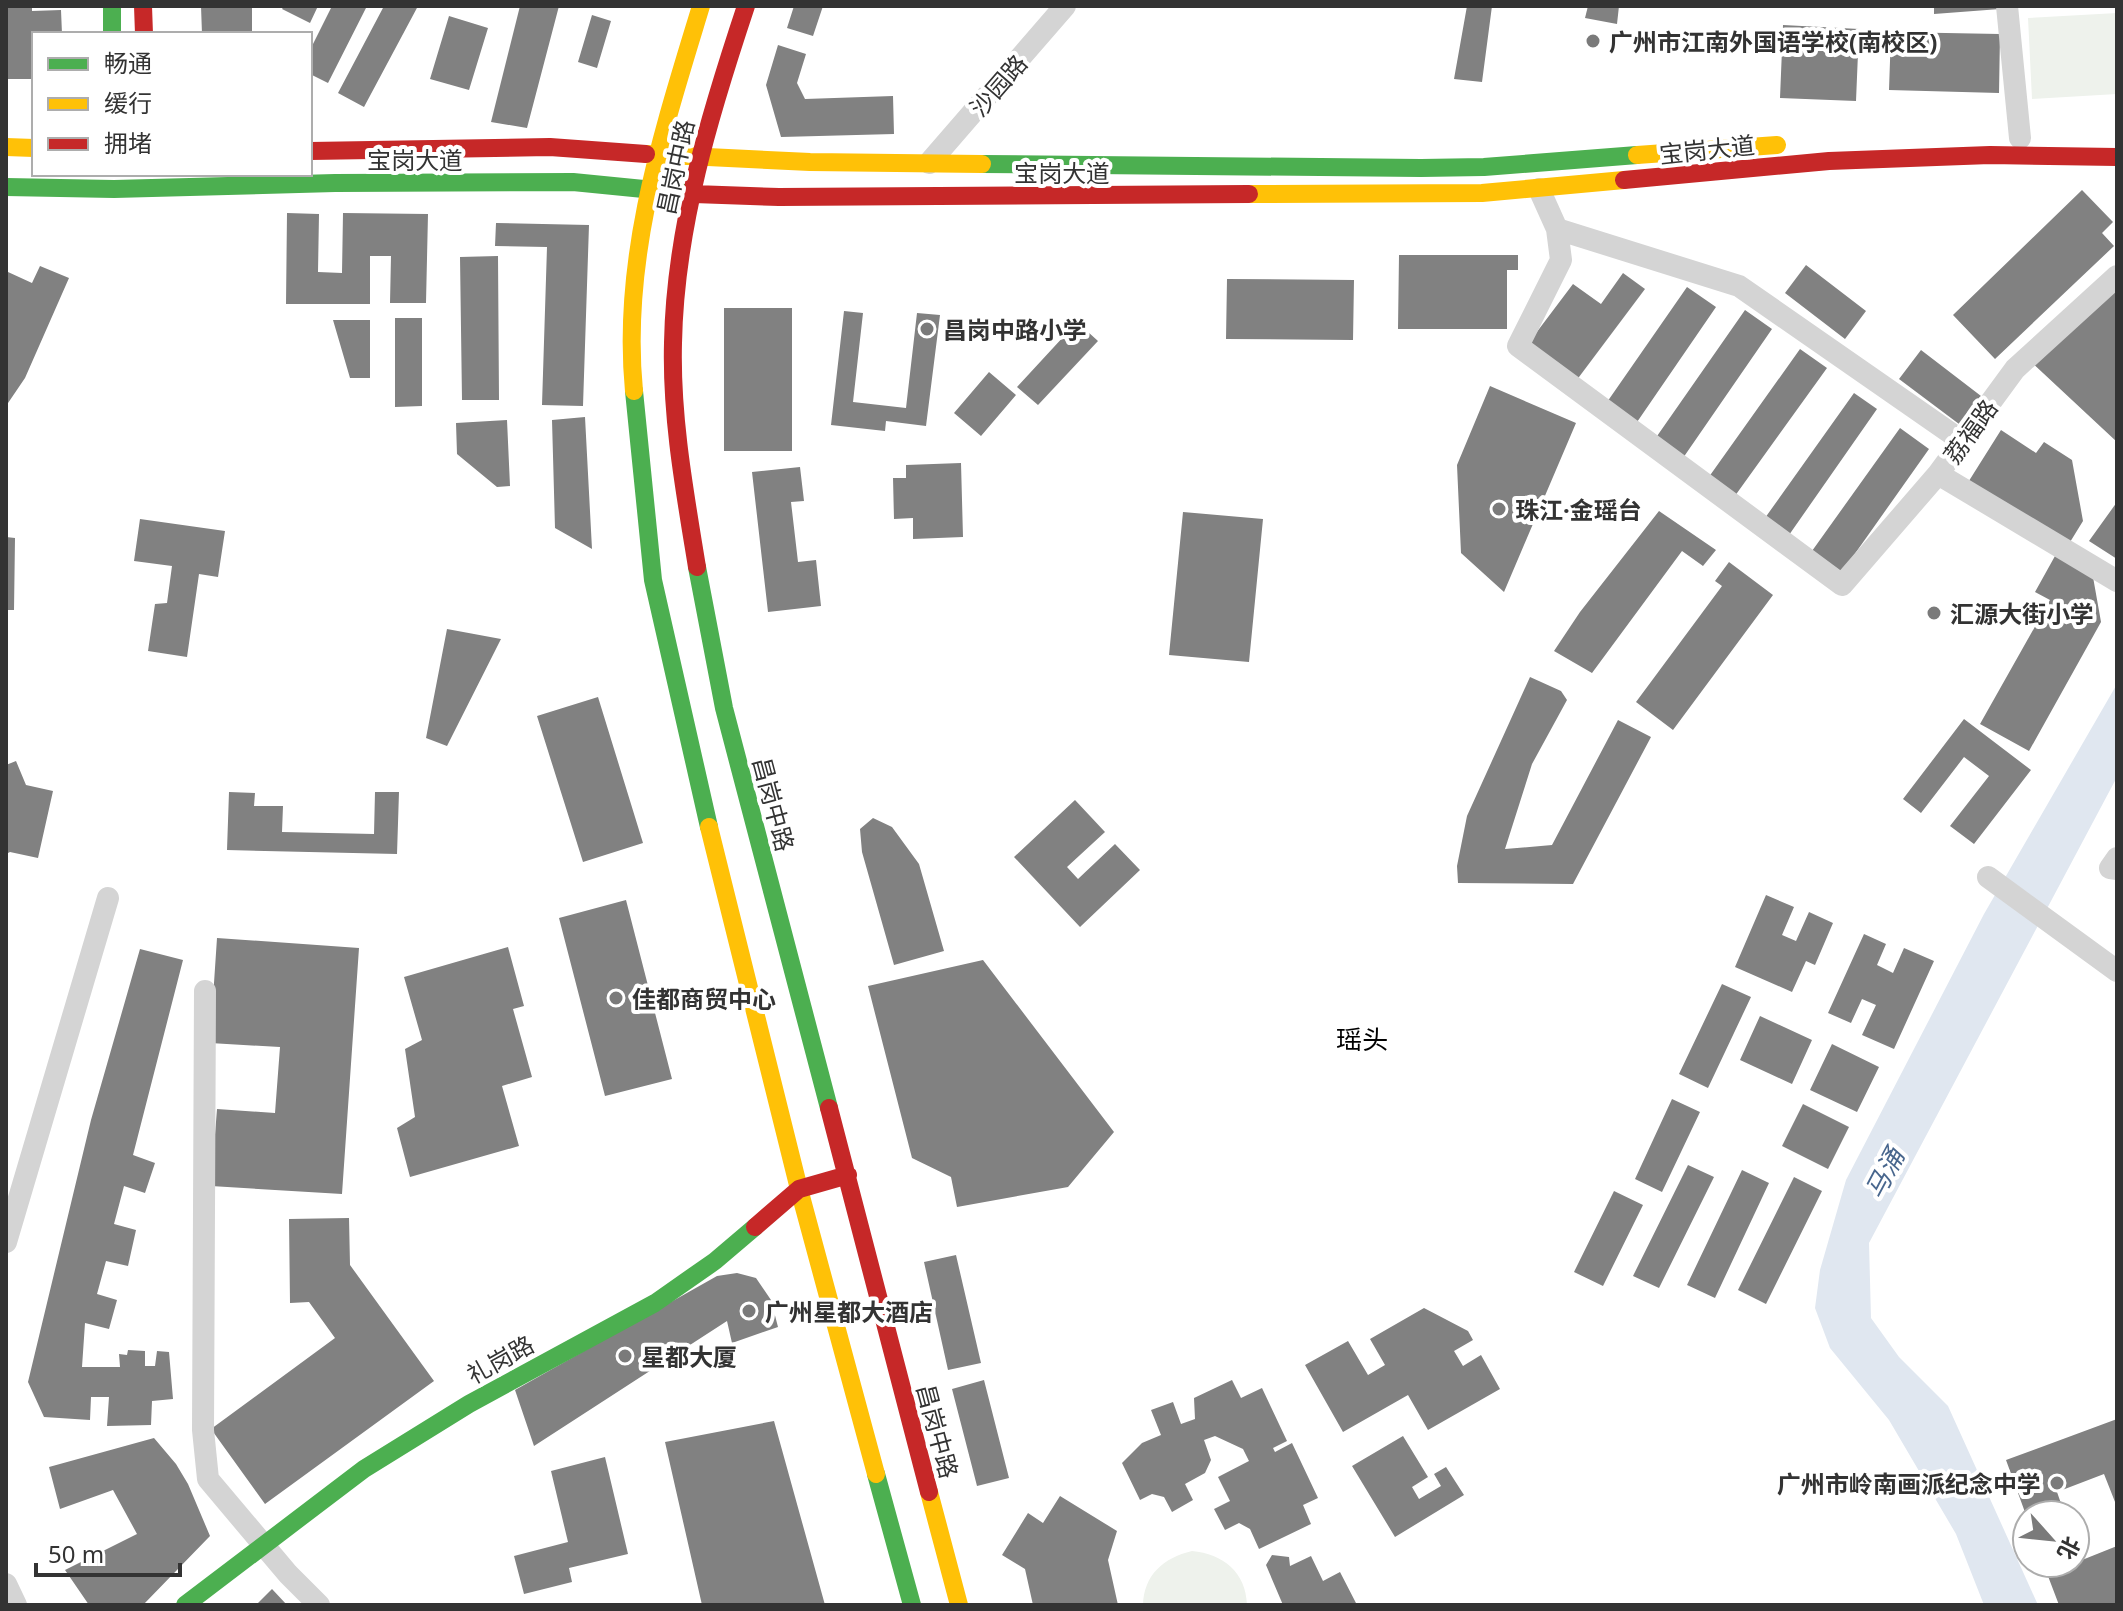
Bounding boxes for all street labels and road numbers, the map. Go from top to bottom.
street label: 沙园路 [962,47,1034,123]
street label: 昌岗中路 [649,117,701,217]
street label: 宝岗大道 [1658,128,1756,170]
street label: 宝岗大道 [367,143,463,176]
street label: 宝岗大道 [1014,156,1110,189]
street label: 荔福路 [1935,392,2005,470]
street label: 昌岗中路 [746,753,802,855]
street label: 礼岗路 [461,1327,539,1391]
street label: 昌岗中路 [910,1380,966,1482]

